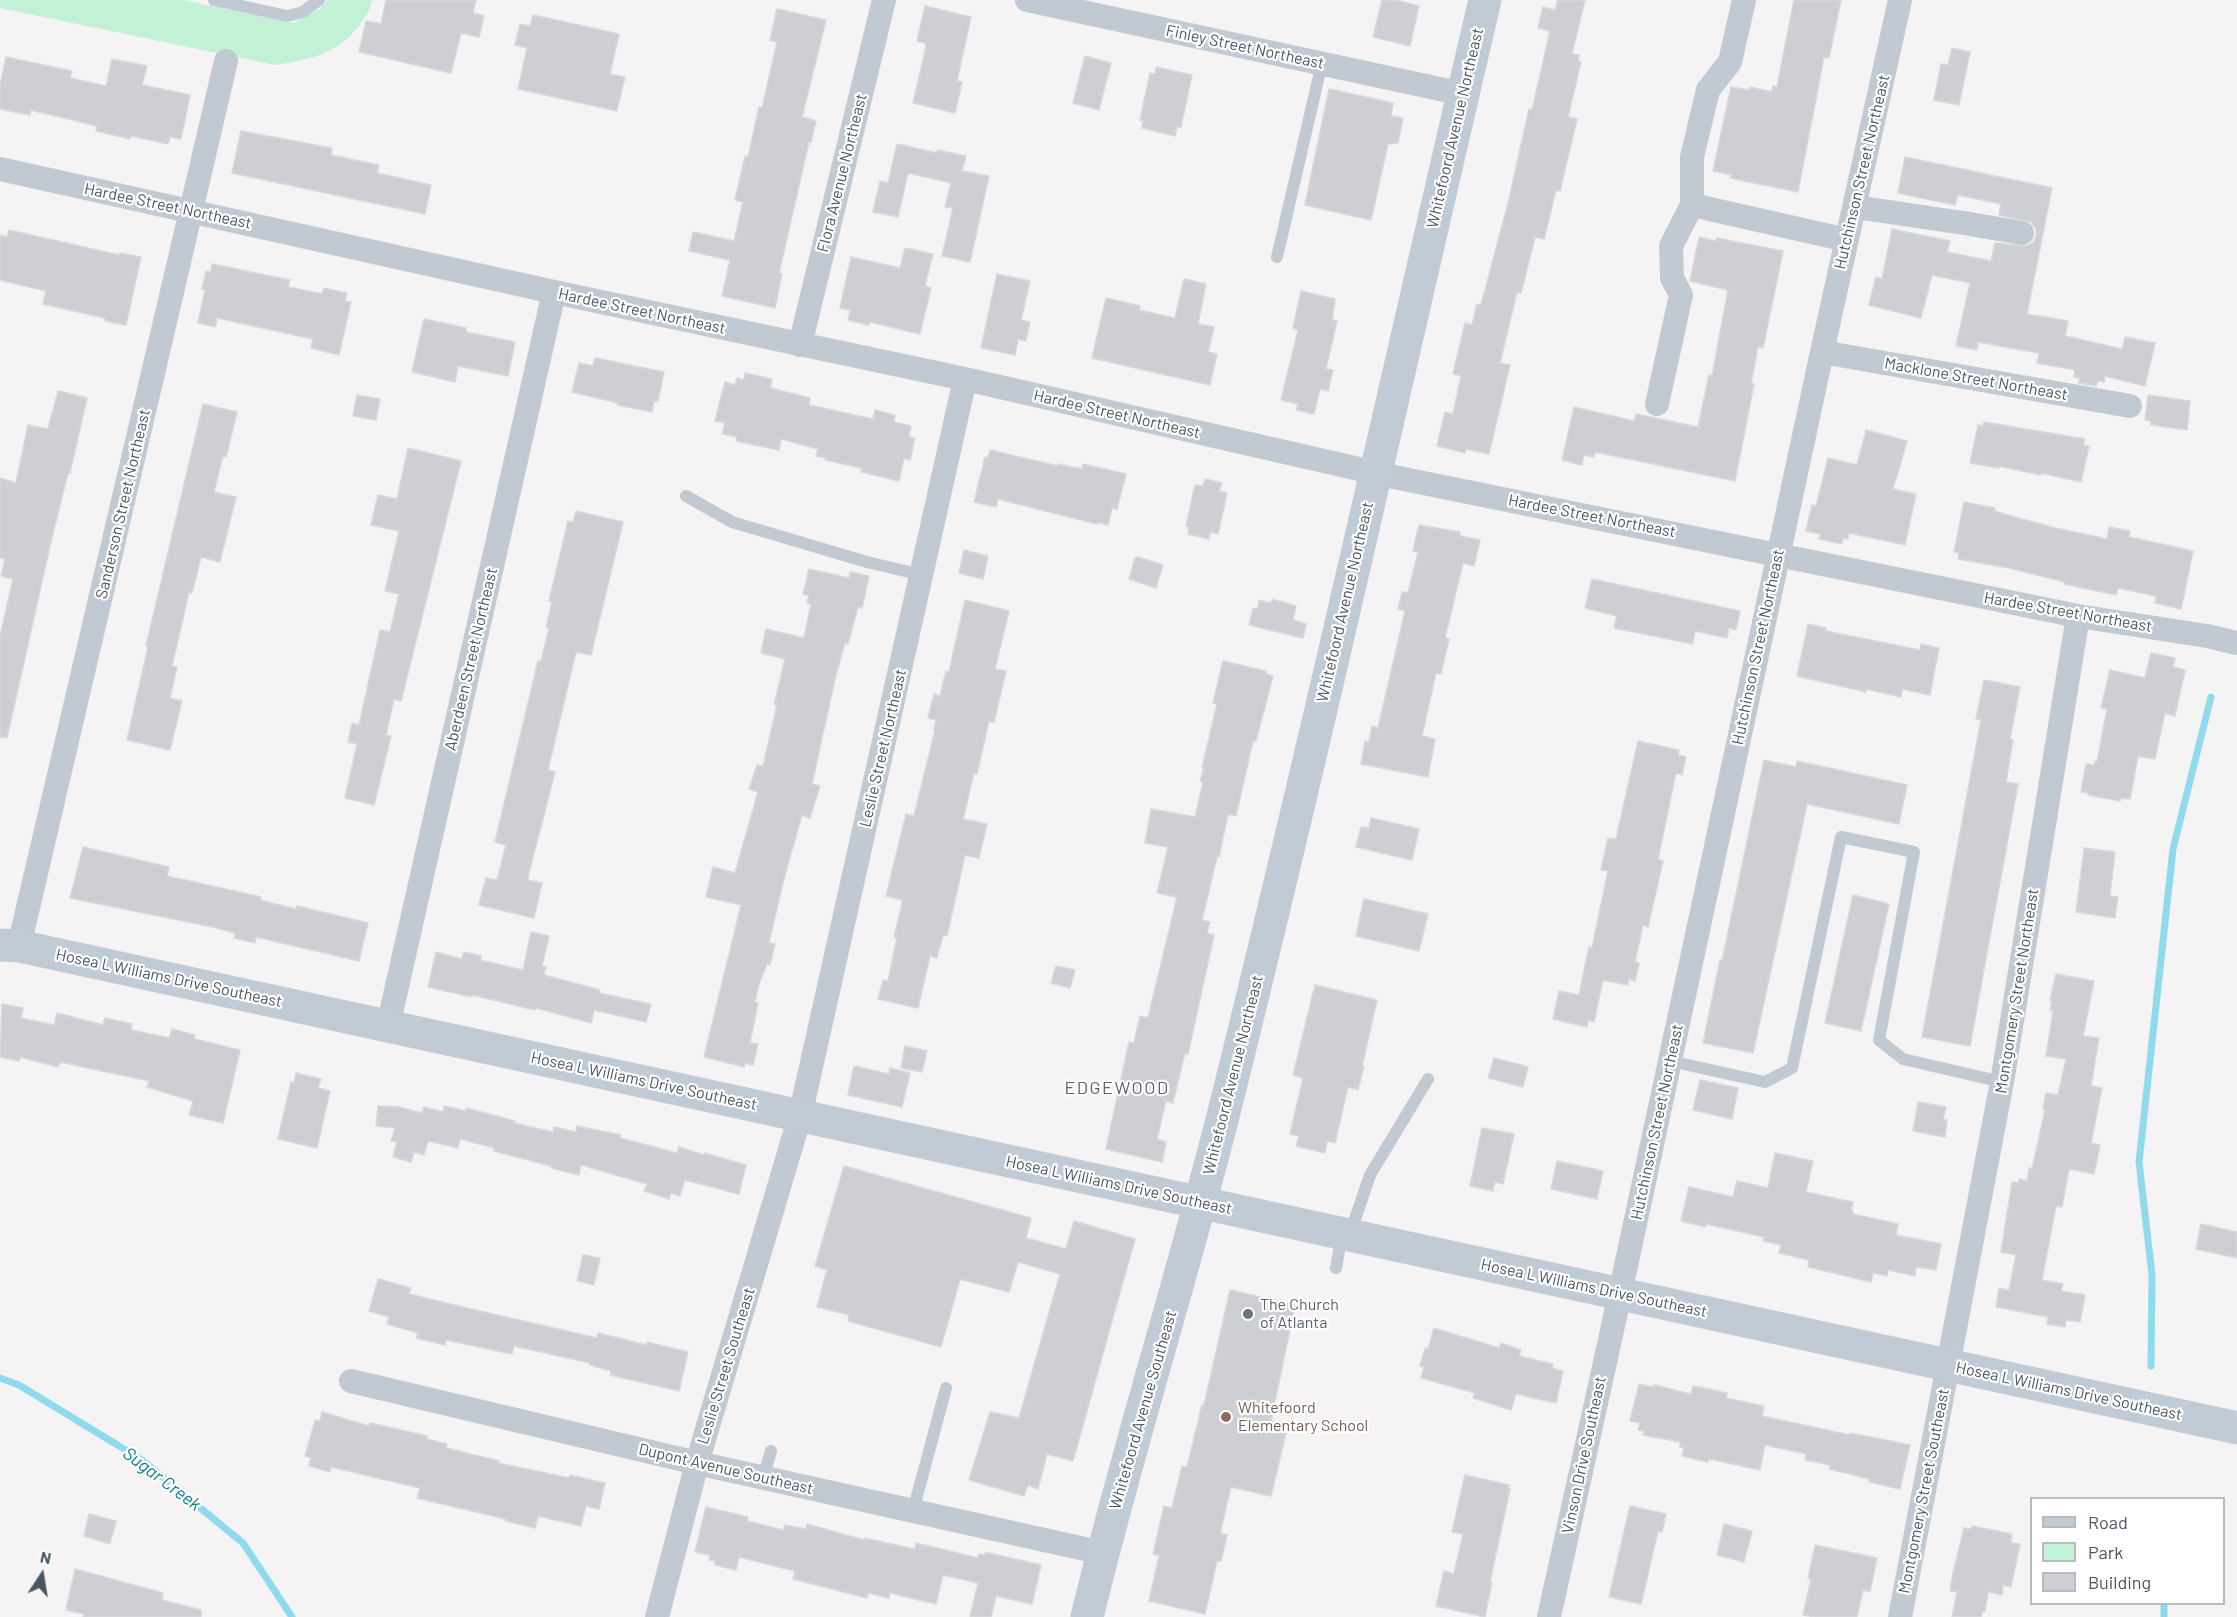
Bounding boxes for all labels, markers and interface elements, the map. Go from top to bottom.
street label: Finley Street Northeast [1164,21,1326,73]
street label: Whitefoord Avenue Northeast [1423,26,1487,230]
street label: Hutchinson Street Northeast [1830,73,1894,271]
street label: Flora Avenue Northeast [813,92,871,254]
street label: Hardee Street Northeast [83,179,253,233]
street label: Hardee Street Northeast [557,284,727,338]
street label: Macklone Street Northeast [1883,353,2069,405]
street label: Hardee Street Northeast [1032,385,1202,443]
street label: Sanderson Street Northeast [92,407,154,601]
street label: Hardee Street Northeast [1507,490,1677,542]
street label: Whitefoord Avenue Northeast [1313,500,1377,704]
street label: Hutchinson Street Northeast [1728,547,1788,747]
street label: Aberdeen Street Northeast [441,566,501,752]
street label: Hardee Street Northeast [1982,588,2154,636]
street label: Leslie Street Northeast [855,667,911,829]
street label: Montgomery Street Northeast [1991,887,2043,1095]
street label: Hosea L Williams Drive Southeast [54,945,284,1011]
street label: Whitefoord Avenue Northeast [1199,973,1267,1177]
street label: Hutchinson Street Northeast [1627,1022,1687,1222]
street label: Hosea L Williams Drive Southeast [529,1048,759,1114]
district label: EDGEWOOD [1064,1077,1170,1099]
street label: Hosea L Williams Drive Southeast [1004,1152,1234,1218]
street label: Hosea L Williams Drive Southeast [1479,1255,1709,1321]
street label: Leslie Street Southeast [693,1285,759,1447]
place label: The Church of Atlanta [1260,1295,1339,1333]
marker: The Church of Atlanta [1241,1307,1255,1321]
street label: Whitefoord Avenue Southeast [1105,1308,1181,1512]
street label: Hosea L Williams Drive Southeast [1954,1358,2184,1424]
street label: Vinson Drive Southeast [1558,1375,1610,1535]
street label: Montgomery Street Southeast [1895,1387,1953,1595]
place label: Whitefoord Elementary School [1238,1398,1368,1436]
marker: Whitefoord Elementary School [1219,1410,1233,1424]
street label: Dupont Avenue Southeast [637,1440,815,1498]
water label: Sugar Creek [119,1443,205,1515]
legend [2030,1497,2225,1605]
text: Road [2088,1511,2128,1533]
text: Park [2088,1541,2123,1563]
north arrow [12,1545,72,1605]
text: N [39,1547,53,1567]
text: Building [2088,1571,2151,1593]

